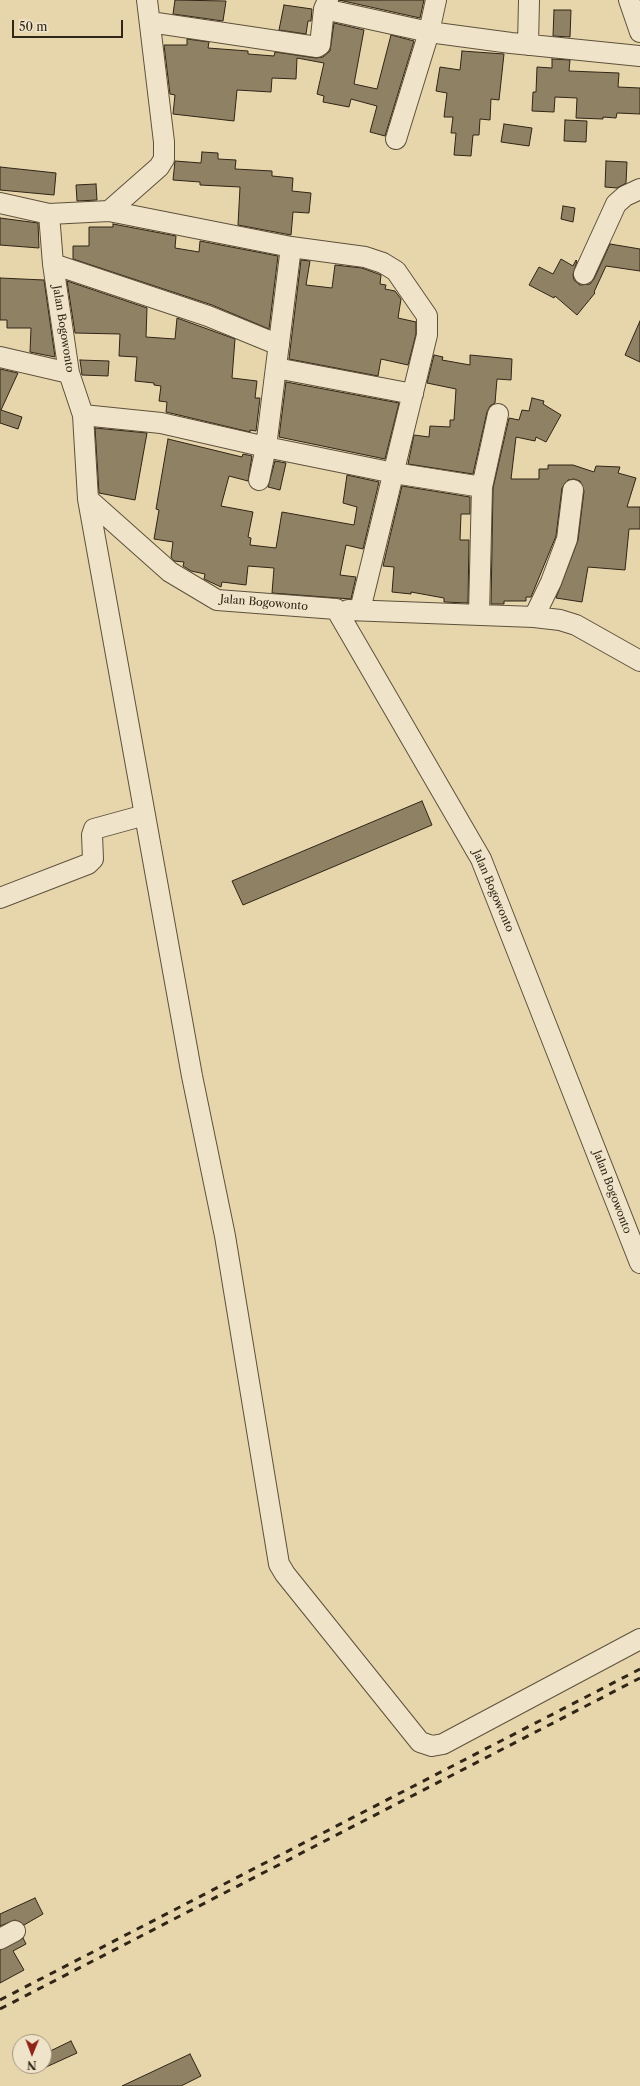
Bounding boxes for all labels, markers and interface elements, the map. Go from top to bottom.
scale bar [14,12,125,38]
text: 50 m [19,19,48,34]
street label: Jalan Bogowonto [50,284,76,374]
street label: Jalan Bogowonto [220,593,308,613]
street label: Jalan Bogowonto [470,848,516,934]
street label: Jalan Bogowonto [590,1148,634,1236]
north arrow [12,2034,52,2074]
text: N [27,2058,37,2072]

